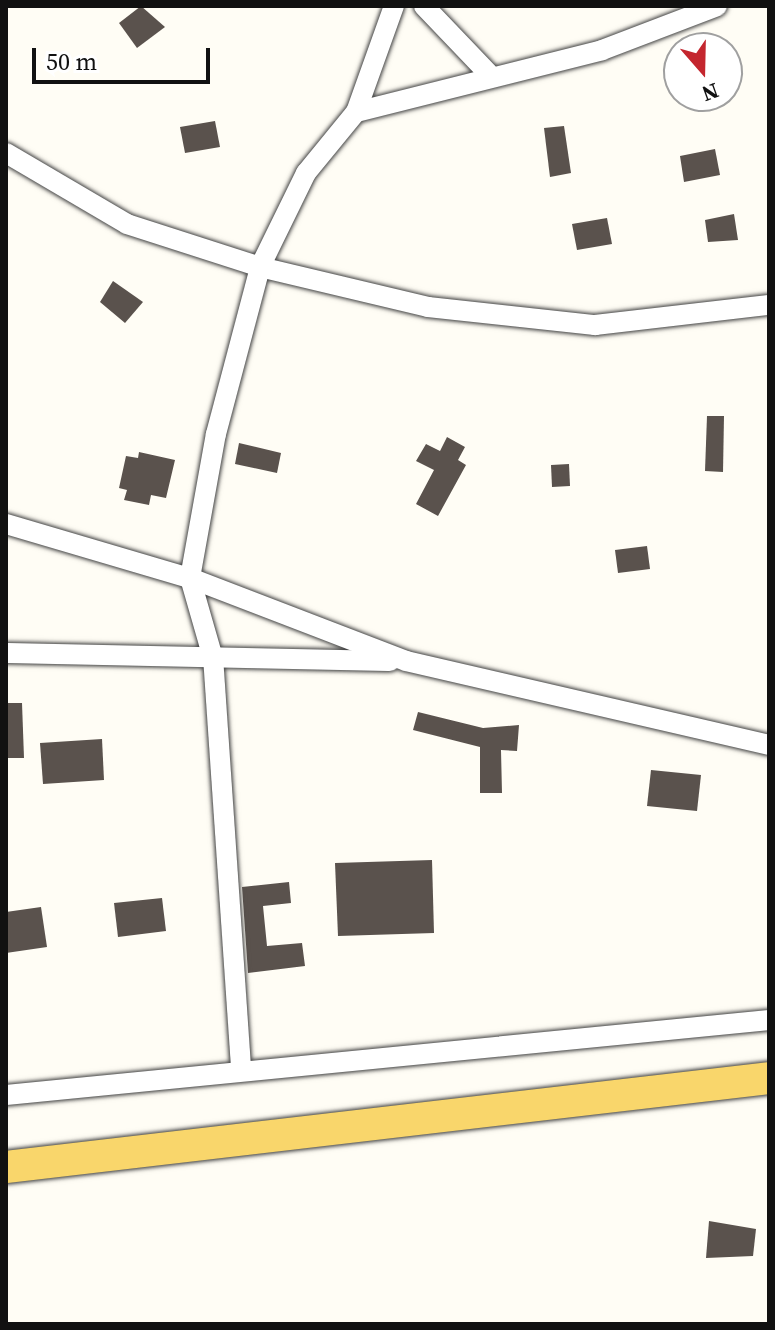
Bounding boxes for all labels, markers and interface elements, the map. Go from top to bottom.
scale bar [36,32,214,82]
north arrow [663,32,743,112]
text: 50 m [46,45,97,78]
text: N [698,76,723,110]

